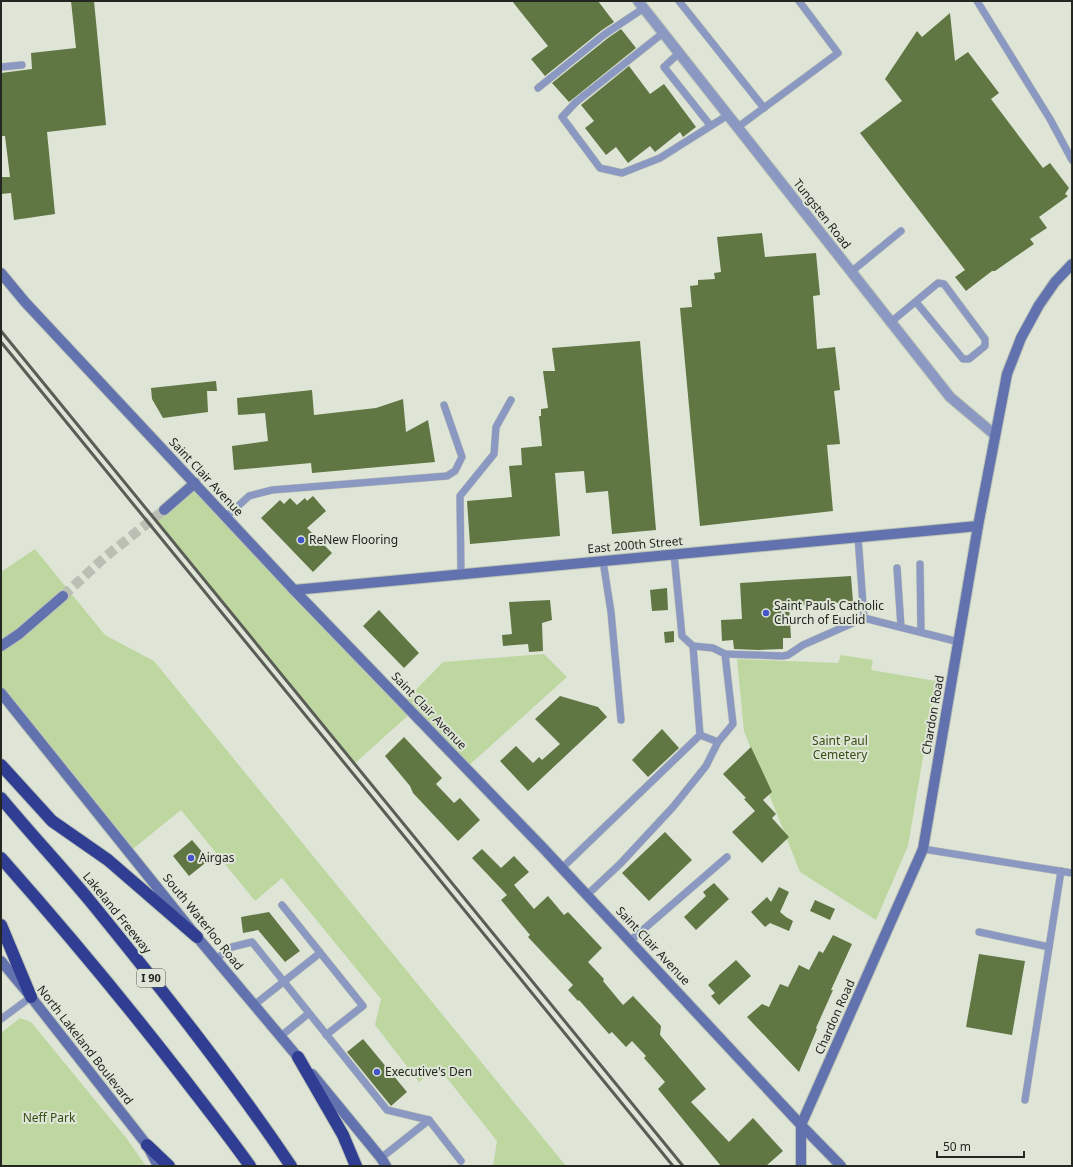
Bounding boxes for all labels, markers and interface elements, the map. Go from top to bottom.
street label: Tungsten Road [790,175,855,252]
street label: Saint Clair Avenue [165,434,248,520]
place label: ReNew Flooring [309,531,398,548]
street label: East 200th Street [587,532,684,557]
marker: ReNew Flooring [296,535,306,545]
place label: Saint Pauls Catholic Church of Euclid [774,597,884,628]
marker: Saint Pauls Catholic Church of Euclid [761,608,771,618]
street label: Saint Clair Avenue [388,668,471,753]
street label: Chardon Road [917,674,948,756]
park label: Saint Paul Cemetery [812,732,868,763]
place label: Airgas [199,849,235,866]
marker: Airgas [186,853,196,863]
street label: Lakeland Freeway [79,868,156,958]
street label: South Waterloo Road [159,870,248,973]
street label: Saint Clair Avenue [612,903,695,989]
road number: I 90 [137,969,165,987]
street label: Chardon Road [810,977,859,1057]
street label: North Lakeland Boulevard [33,981,137,1108]
place label: Executive's Den [385,1063,472,1080]
marker: Executive's Den [372,1067,382,1077]
park label: Neff Park [23,1109,76,1126]
scale bar [937,1133,1024,1159]
text: 50 m [943,1138,971,1155]

